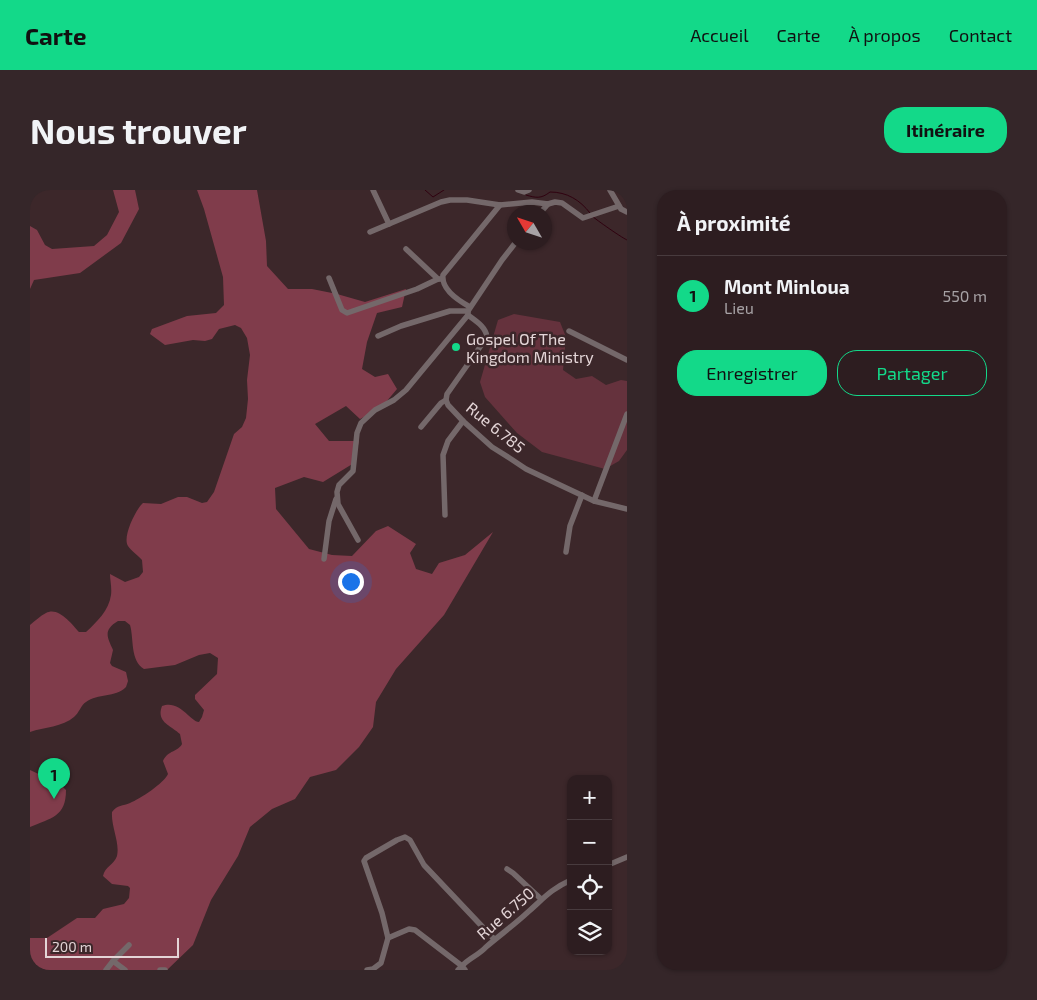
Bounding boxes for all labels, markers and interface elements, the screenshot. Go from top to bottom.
text: Carte [25,21,86,50]
text: Accueil [690,24,749,46]
text: Carte [777,24,820,46]
text: À propos [848,24,921,46]
text: Contact [949,24,1012,46]
button: Itinéraire [884,107,1007,153]
text: Nous trouver [30,109,247,151]
north arrow [507,205,552,250]
text: À proximité [677,210,791,235]
text: Mont Minloua [724,275,850,298]
text: 1 [690,286,696,305]
text: 550 m [943,286,987,305]
text: Lieu [724,298,754,317]
place label: Gospel Of The Kingdom Ministry [466,329,594,366]
marker: Gospel Of The Kingdom Ministry [450,341,462,353]
button: Enregistrer [677,350,827,396]
button: Partager [837,350,987,396]
street label: Rue 6.785 [463,398,529,456]
your location [338,569,364,595]
pin: 1 [38,758,70,799]
map controls [567,775,612,955]
button: + [567,775,612,820]
button: − [567,820,612,865]
button: locate [567,865,612,910]
street label: Rue 6.750 [472,883,538,943]
button: layers [567,910,612,955]
scale bar [45,935,179,958]
text: 200 m [52,938,92,955]

